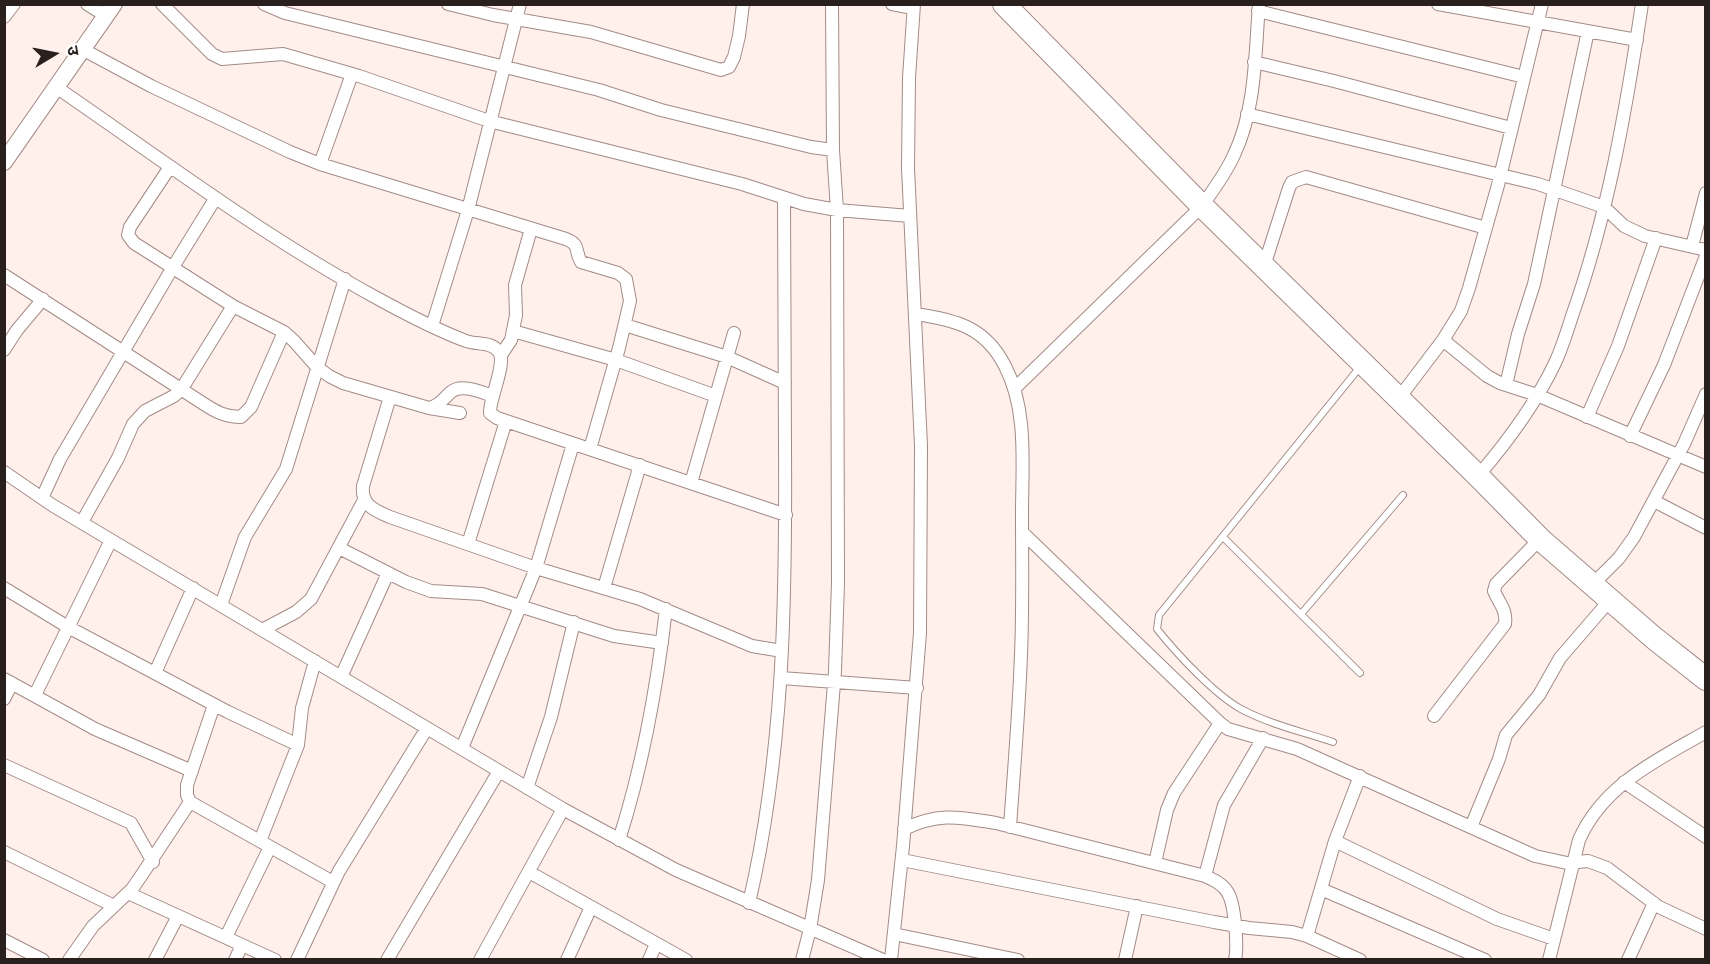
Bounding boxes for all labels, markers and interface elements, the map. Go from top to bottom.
north arrow [24,24,84,84]
text: उ [61,45,82,57]

